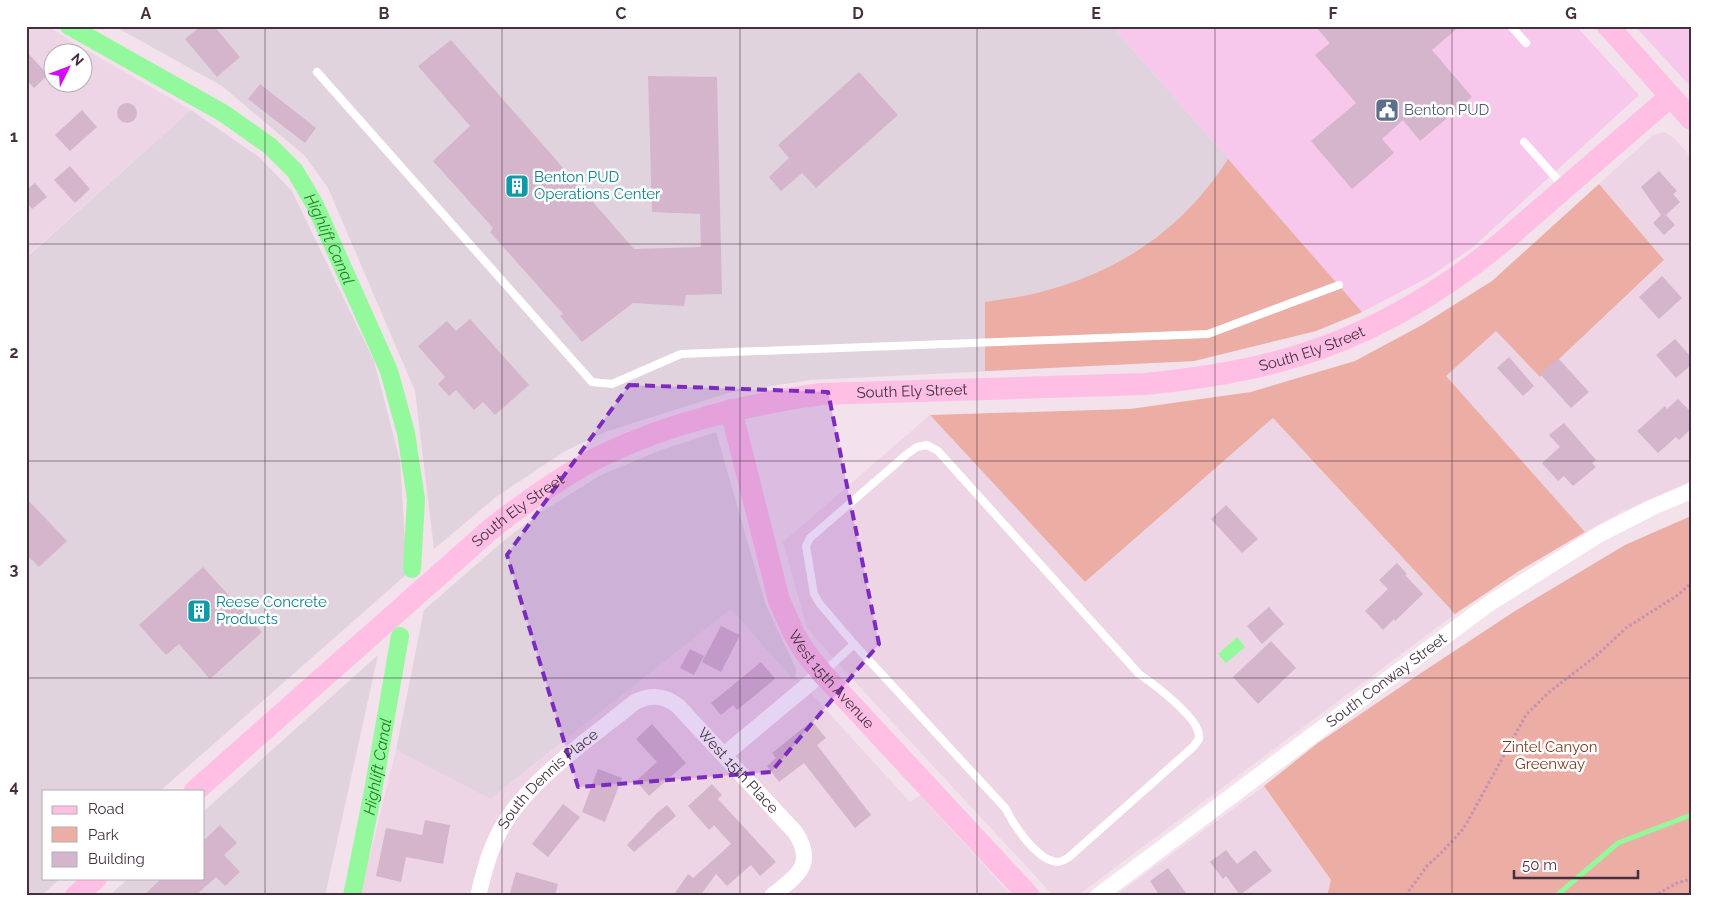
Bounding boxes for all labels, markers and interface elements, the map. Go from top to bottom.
text: A [141,4,152,23]
text: B [379,4,390,23]
text: C [616,4,627,23]
text: D [852,4,864,23]
text: E [1091,4,1101,23]
text: F [1328,4,1338,23]
text: G [1565,4,1577,23]
north arrow [42,42,92,92]
text: N [68,50,87,69]
public building icon: Benton PUD [1374,97,1400,123]
place label: Benton PUD [1404,101,1490,119]
text: 1 [10,127,18,146]
place label: Benton PUD Operations Center [534,168,661,203]
building icon: Benton PUD Operations Center [504,173,530,199]
water label: Highlift Canal [301,190,359,287]
street label: South Ely Street [1257,322,1367,375]
text: 2 [9,343,19,362]
street label: South Ely Street [856,380,968,402]
street label: South Ely Street [468,470,567,551]
text: 3 [10,560,19,579]
place label: Reese Concrete Products [216,593,327,628]
building icon: Reese Concrete Products [186,598,212,624]
street label: West 15th Avenue [785,627,878,733]
street label: South Conway Street [1323,630,1450,731]
water label: Highlift Canal [359,717,395,816]
street label: West 15th Place [694,724,782,817]
street label: South Dennis Place [494,725,602,832]
park label: Zintel Canyon Greenway [1502,738,1598,773]
text: 4 [9,777,19,796]
legend [42,790,205,880]
text: Road [88,800,124,818]
text: Park [88,826,119,844]
scale bar [1514,847,1638,879]
text: Building [88,850,145,868]
text: 50 m [1522,856,1557,874]

